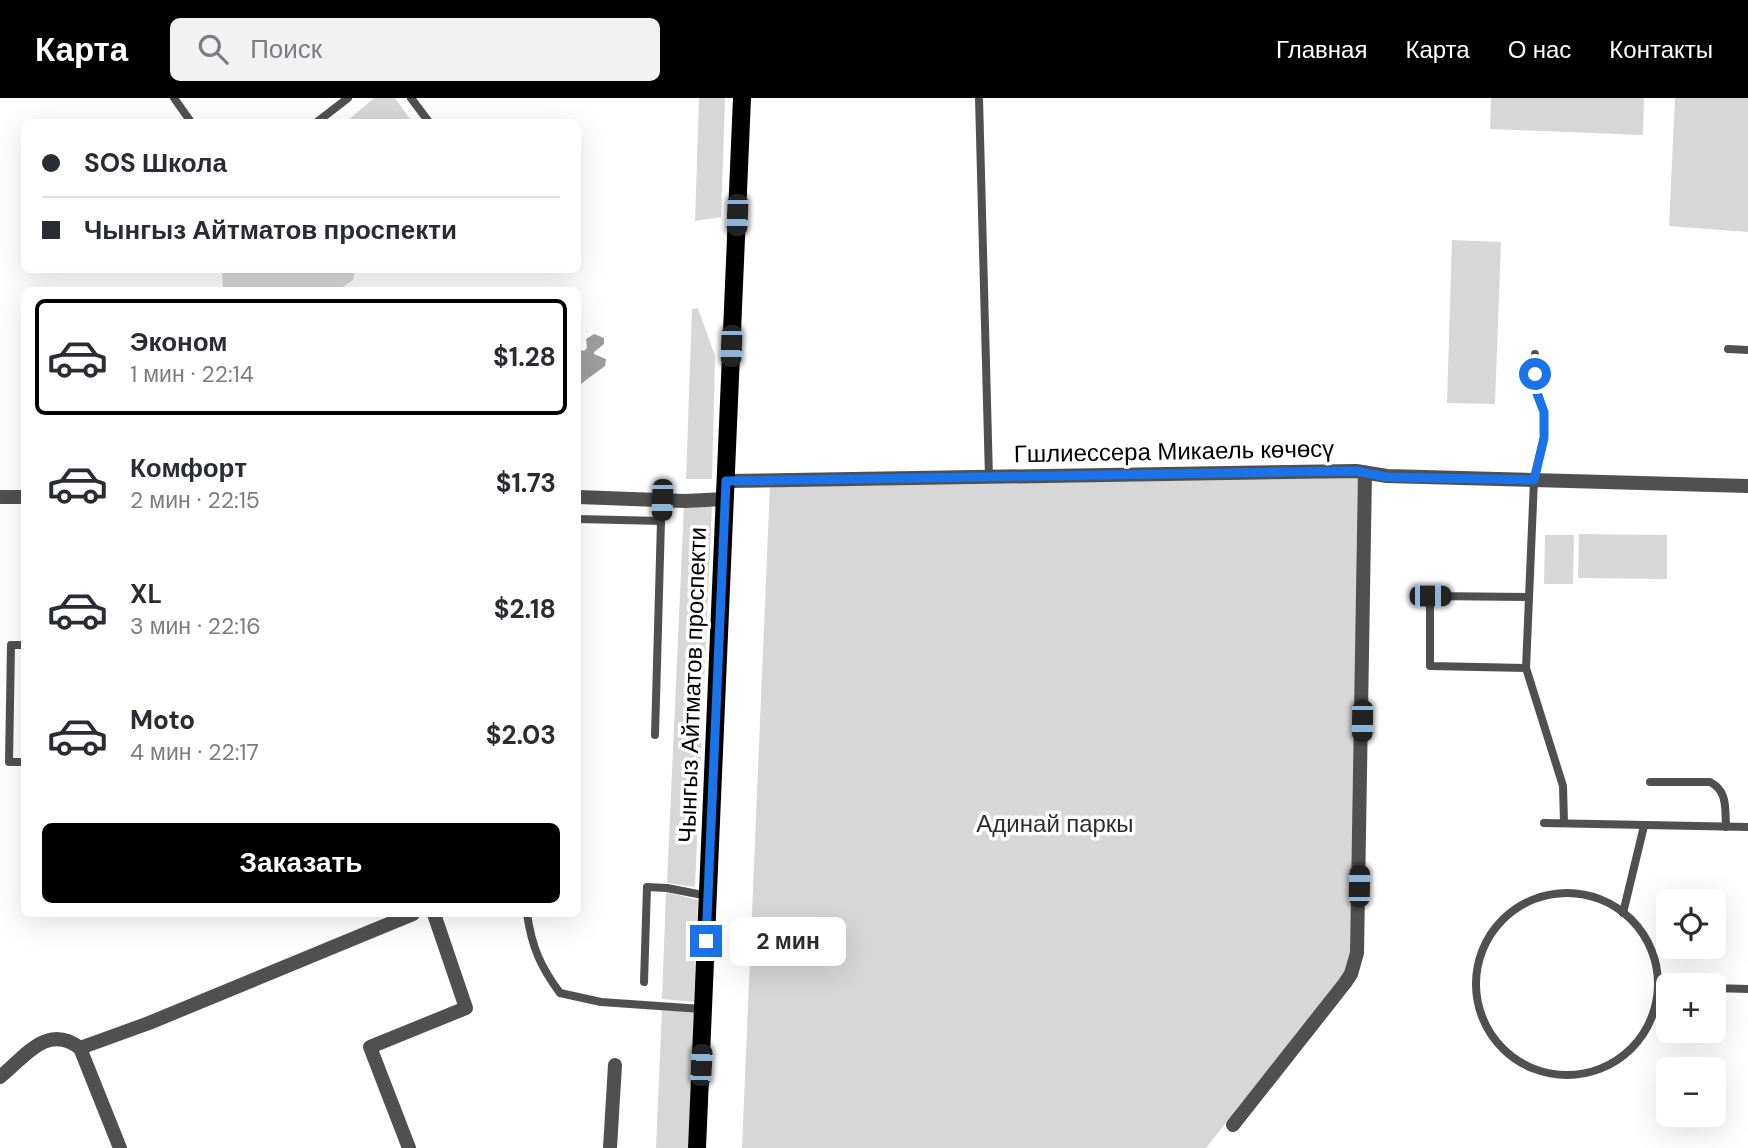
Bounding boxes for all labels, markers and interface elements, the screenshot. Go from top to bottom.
search box [170,18,660,81]
text: Карта [35,28,128,71]
icon: search [194,30,232,68]
text: Поиск [250,32,322,66]
text: Главная [1276,34,1367,65]
text: Карта [1405,34,1470,65]
text: О нас [1508,34,1571,65]
text: Контакты [1609,34,1713,65]
text: SOS Школа [84,146,227,180]
car [726,194,749,236]
text: Чынгыз Айтматов проспекти [84,213,457,247]
text: Эконом [130,325,228,359]
car [720,325,743,367]
icon: car [46,326,109,389]
text: $1.28 [493,340,556,374]
route start [1519,358,1551,390]
text: 1 мин · 22:14 [130,359,254,389]
street label: Гшлиессера Микаель көчөсү [1014,433,1334,469]
text: Комфорт [130,451,247,485]
icon: car [46,452,109,515]
text: $1.73 [496,466,556,500]
car [651,479,674,521]
text: 2 мин · 22:15 [130,485,260,515]
street label: Чынгыз Айтматов проспекти [671,527,713,843]
text: XL [130,577,162,611]
icon: car [46,578,109,641]
car [1410,586,1452,607]
text: $2.18 [494,592,556,626]
text: 3 мин · 22:16 [130,611,261,641]
car [1352,700,1373,742]
text: Moto [130,703,195,737]
icon: car [46,704,109,767]
text: $2.03 [486,718,556,752]
text: 4 мин · 22:17 [130,737,259,767]
park label: Адинай паркы [976,808,1134,839]
button: Заказать [42,823,560,903]
car [1349,865,1370,907]
map controls [1656,889,1726,1127]
button: locate [1656,889,1726,959]
callout: 2 мин [730,916,846,966]
route end [690,925,722,957]
text: 2 мин [756,926,820,956]
button: + [1656,973,1726,1043]
car [690,1043,713,1087]
button: − [1656,1057,1726,1127]

